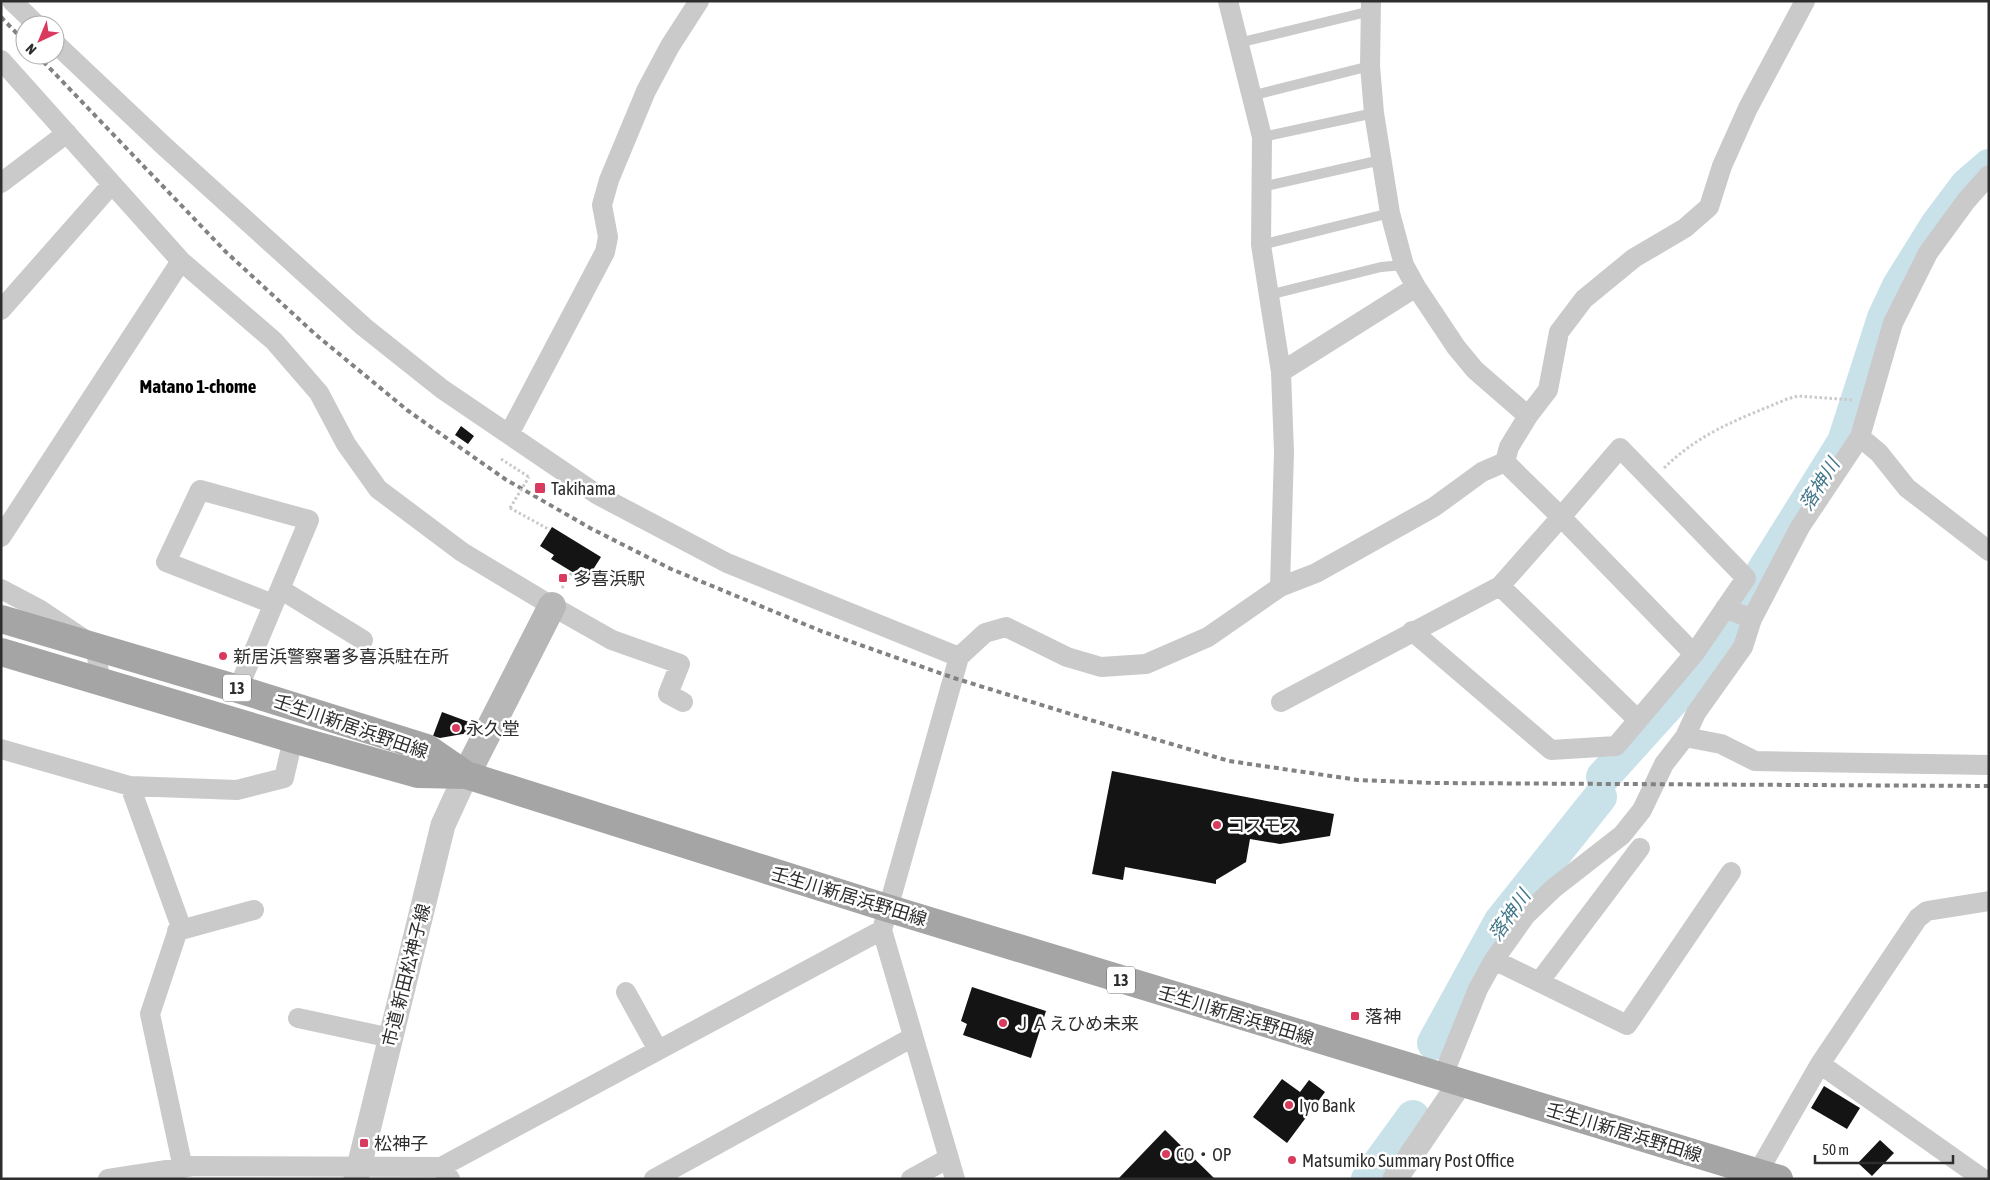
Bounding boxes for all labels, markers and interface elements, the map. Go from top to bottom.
north arrow [15,15,65,65]
text: N [22,41,39,58]
district label: Matano 1-chome [140,375,257,397]
water label: 落神川 [1795,452,1844,514]
place label: Takihama [551,478,616,499]
marker: Takihama [533,481,547,495]
place label: 多喜浜駅 [573,568,645,589]
marker: 多喜浜駅 [557,572,569,584]
place label: 新居浜警察署多喜浜駐在所 [233,646,449,667]
marker: 新居浜警察署多喜浜駐在所 [217,650,229,662]
road number: 13 [223,674,251,701]
street label: 壬生川新居浜野田線 [271,690,431,762]
place label: 永久堂 [466,718,520,739]
marker: 永久堂 [450,722,462,734]
place label: コスモス [1227,815,1299,836]
marker: コスモス [1211,819,1223,831]
street label: 壬生川新居浜野田線 [768,862,930,930]
water label: 落神川 [1484,884,1536,945]
street label: 市道 新田松神子線 [378,901,434,1049]
road number: 13 [1107,966,1135,994]
street label: 壬生川新居浜野田線 [1155,981,1317,1049]
place label: 落神 [1365,1006,1401,1027]
marker: 落神 [1349,1010,1361,1022]
place label: ＪＡえひめ未来 [1013,1013,1139,1034]
marker: ＪＡえひめ未来 [997,1017,1009,1029]
place label: Iyo Bank [1299,1095,1355,1116]
street label: 壬生川新居浜野田線 [1543,1098,1705,1166]
marker: Iyo Bank [1283,1099,1295,1111]
scale bar [1815,1132,1952,1164]
place label: 松神子 [374,1133,428,1154]
marker: 松神子 [358,1137,370,1149]
text: 50 m [1822,1141,1849,1158]
place label: CO・OP [1176,1144,1232,1165]
marker: CO・OP [1160,1148,1172,1160]
place label: Matsumiko Summary Post Office [1302,1150,1514,1171]
marker: Matsumiko Summary Post Office [1286,1154,1298,1166]

